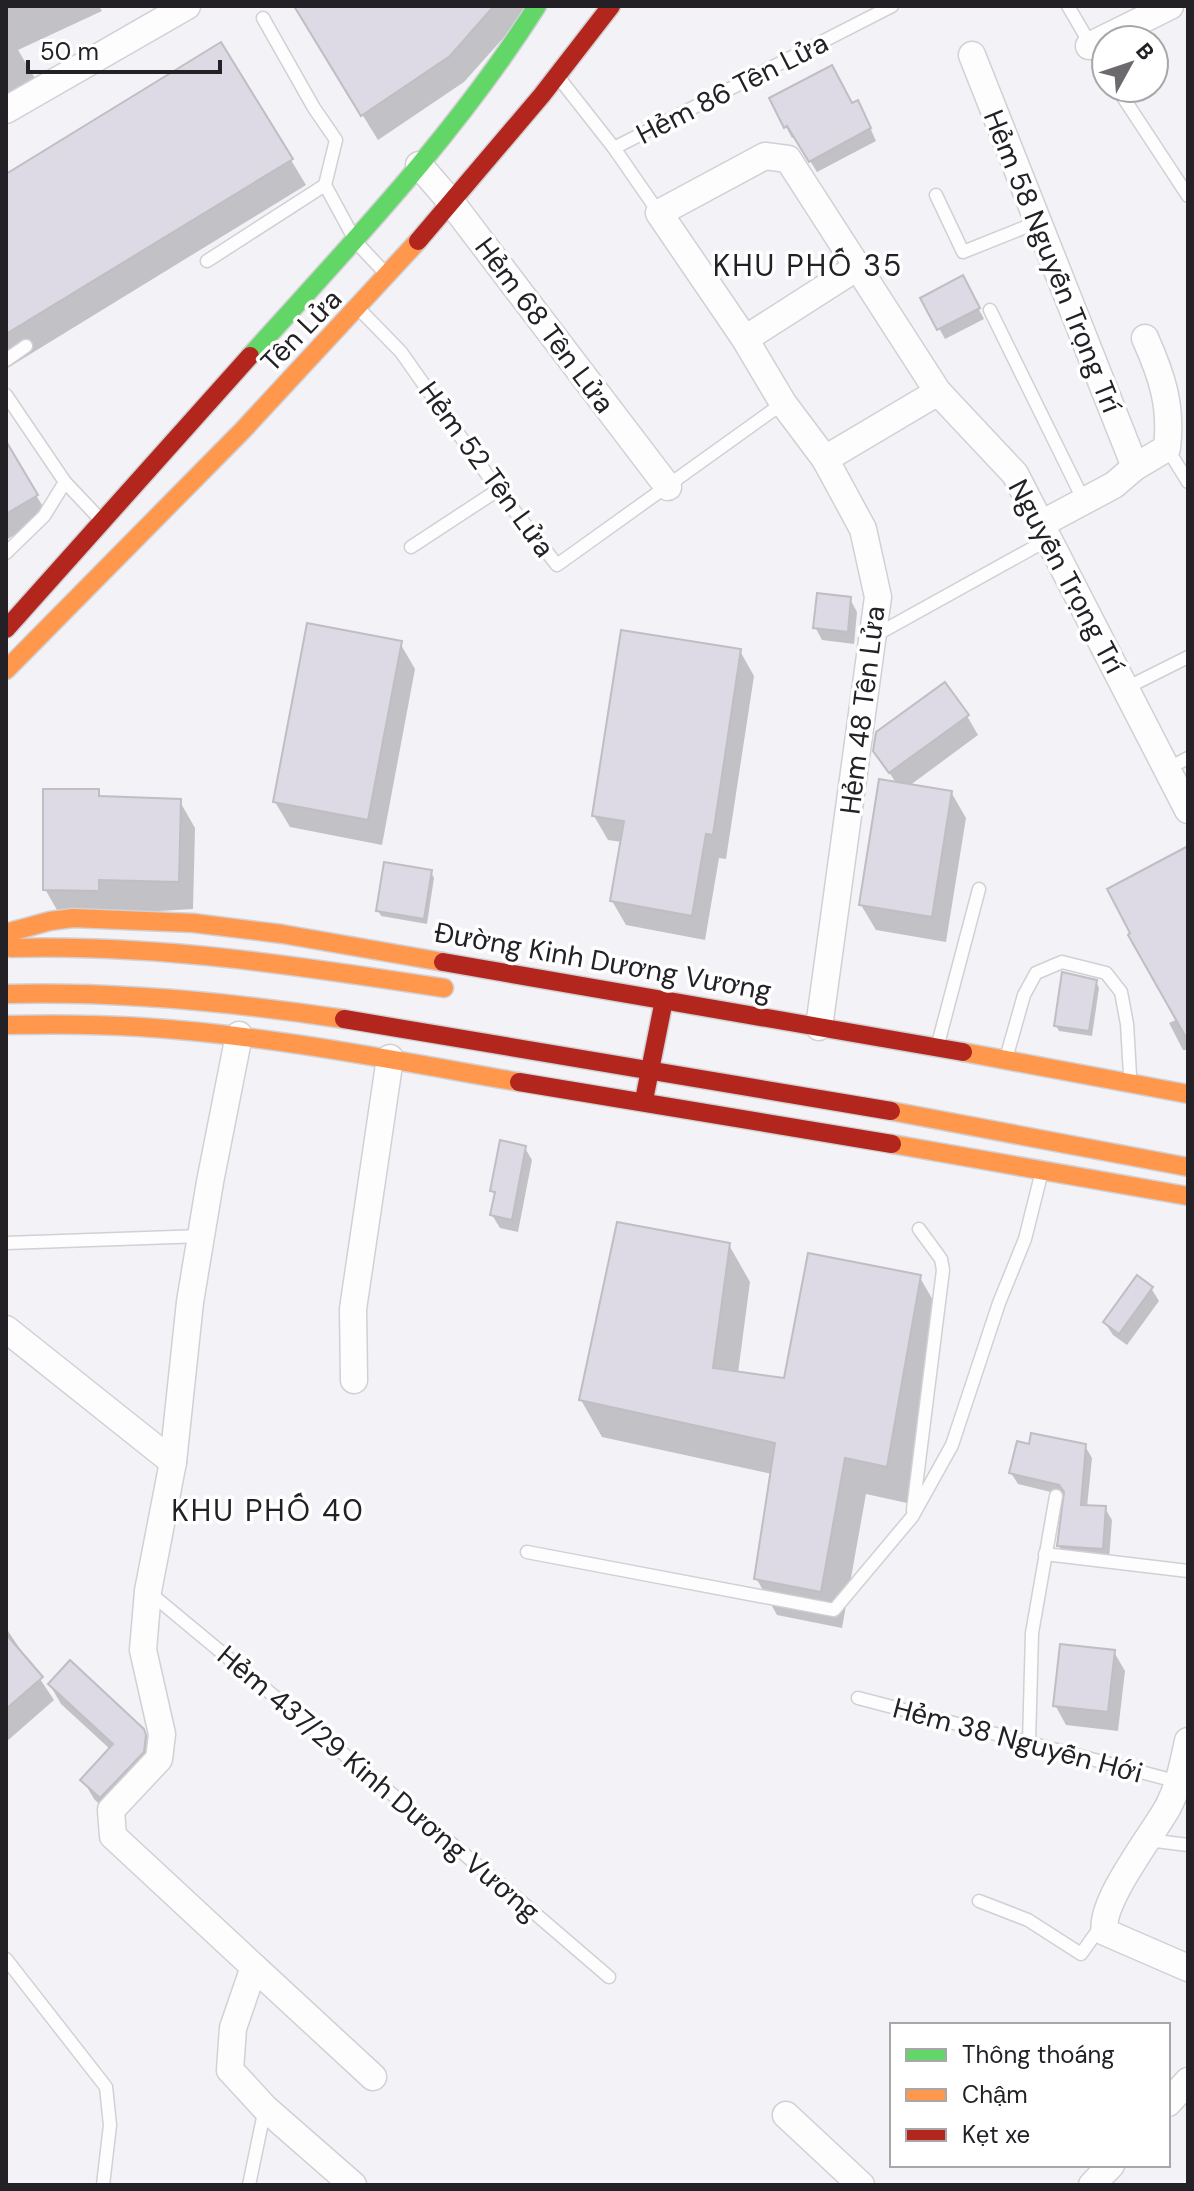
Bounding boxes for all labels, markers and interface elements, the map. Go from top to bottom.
scale bar [28,24,220,74]
street label: Hẻm 86 Tên Lửa [630,24,834,153]
north arrow [1090,24,1170,104]
text: 50 m [40,36,99,67]
text: B [1129,37,1161,66]
street label: Hẻm 58 Nguyễn Trọng Trí [975,104,1131,419]
street label: Hẻm 68 Tên Lửa [467,230,623,420]
district label: KHU PHỐ 35 [713,246,903,285]
street label: Tên Lửa [253,281,350,380]
street label: Hẻm 52 Tên Lửa [410,374,563,565]
street label: Nguyễn Trọng Trí [1000,473,1134,680]
street label: Hẻm 48 Tên Lửa [831,604,894,816]
street label: Đường Kinh Dương Vương [431,914,774,1009]
district label: KHU PHỐ 40 [171,1491,365,1530]
street label: Hẻm 437/29 Kinh Dương Vương [210,1637,548,1929]
street label: Hẻm 38 Nguyễn Hới [889,1689,1147,1792]
legend [890,2023,1170,2167]
text: Thông thoáng [962,2039,1115,2070]
text: Chậm [962,2079,1028,2110]
text: Kẹt xe [962,2119,1030,2150]

